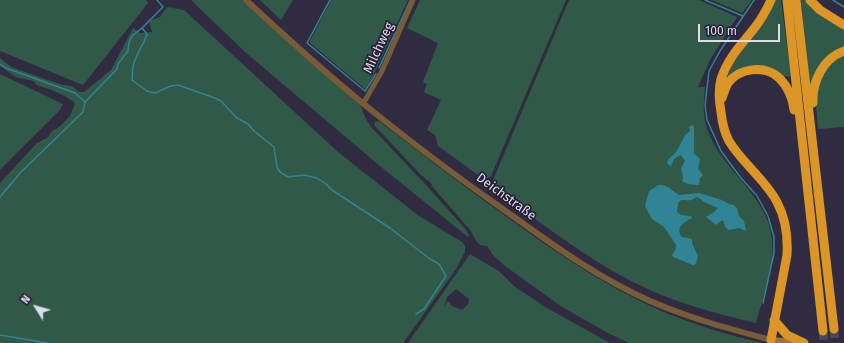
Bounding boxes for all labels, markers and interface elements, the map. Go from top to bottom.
scale bar [700,16,782,42]
street label: Milchweg [360,20,398,76]
text: 100 m [705,24,737,38]
street label: Deichstraße [473,170,539,224]
north arrow [16,287,56,327]
text: N [19,293,33,306]

